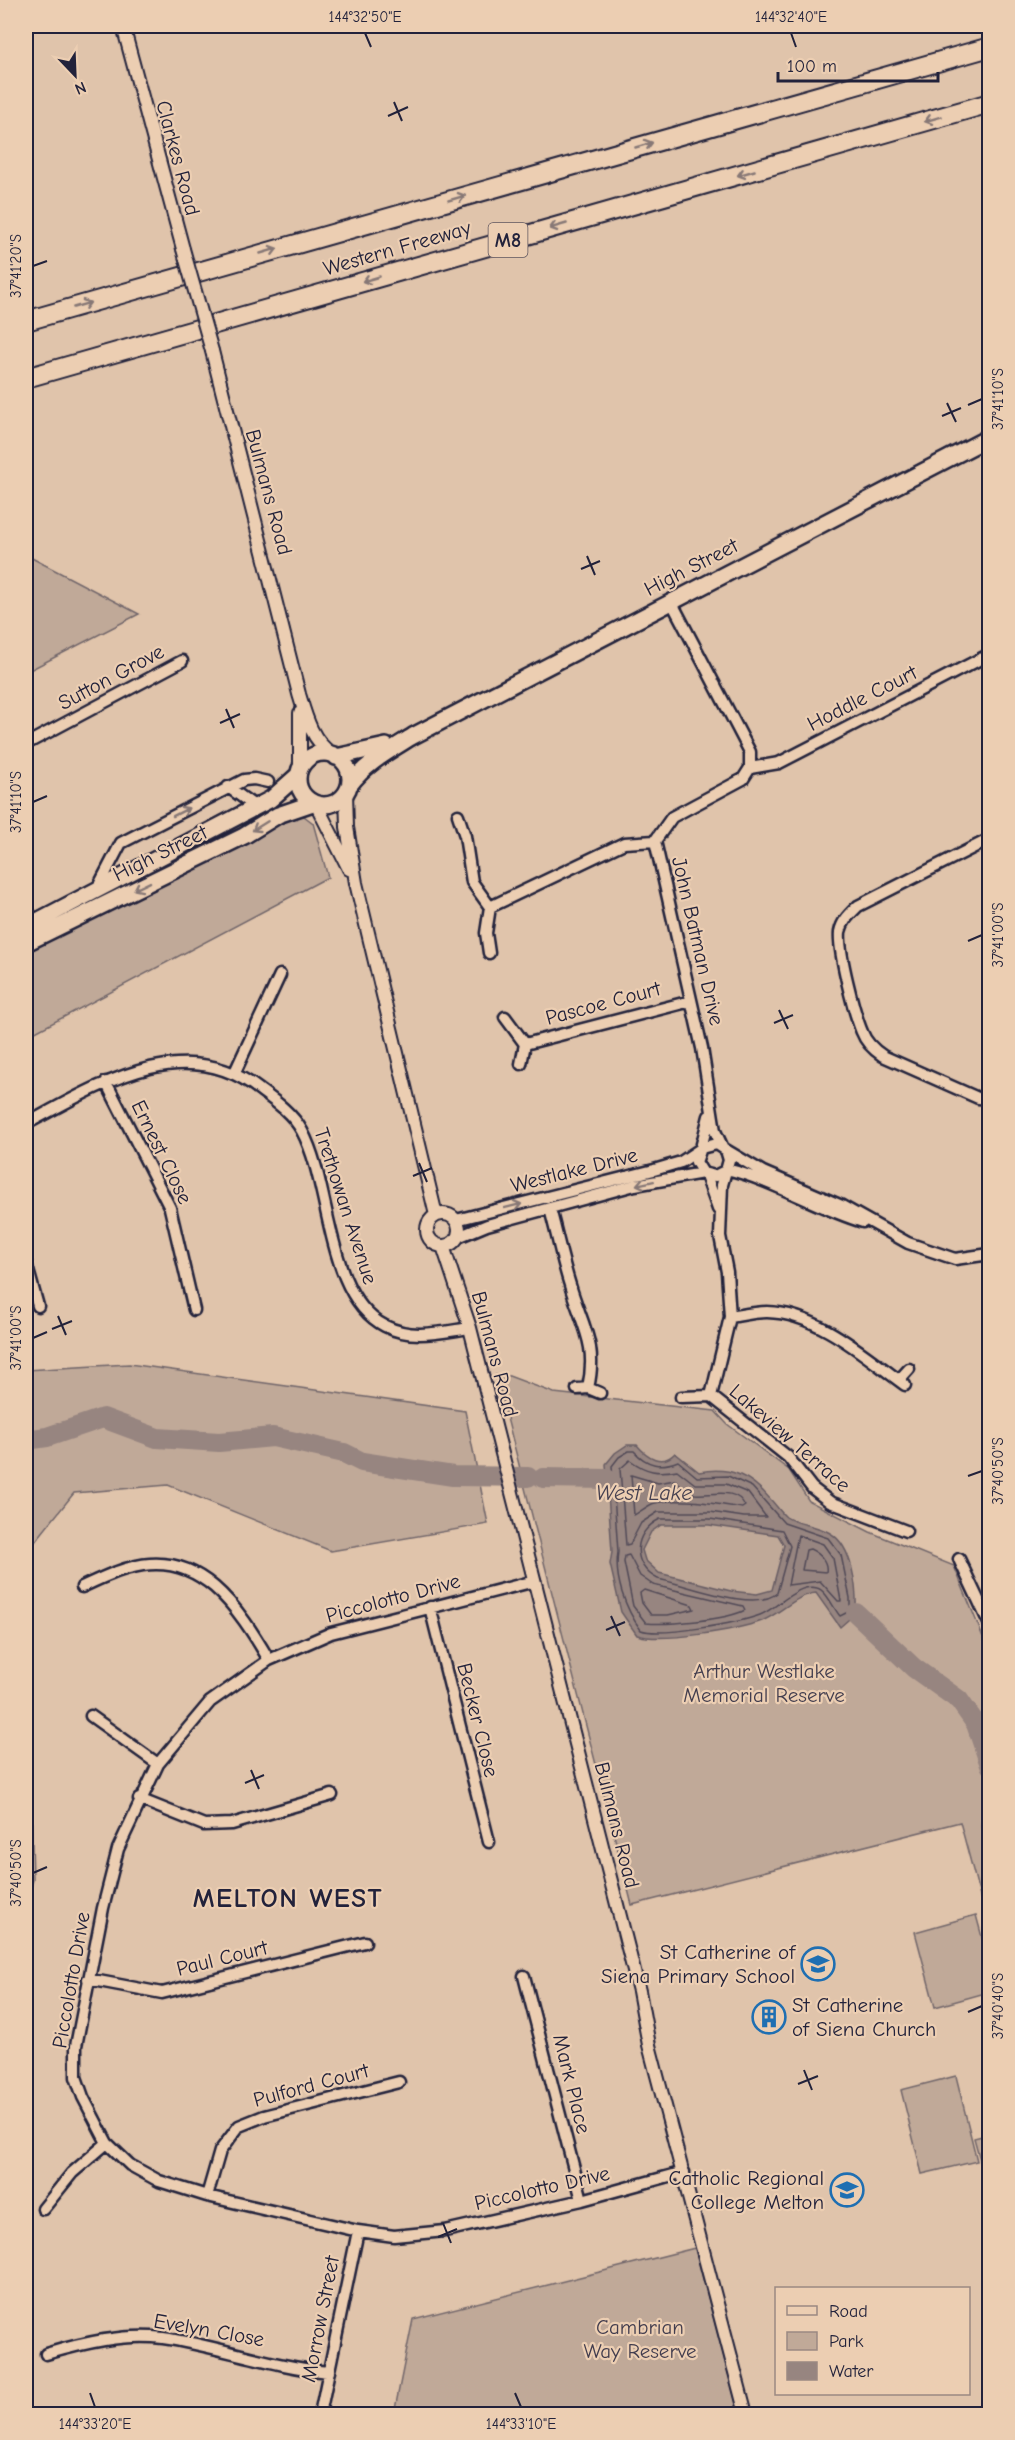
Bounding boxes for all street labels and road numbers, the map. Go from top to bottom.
street label: Clarkes Road [151,98,205,218]
street label: Western Freeway [320,215,474,281]
road number: M8 [488,223,528,257]
street label: Bulmans Road [241,426,297,558]
street label: High Street [640,533,743,601]
street label: Sutton Grove [54,639,168,715]
street label: Hoddle Court [803,660,922,736]
street label: High Street [109,819,212,886]
street label: John Batman Drive [667,854,729,1028]
street label: Pascoe Court [543,976,664,1030]
street label: Ernest Close [127,1096,197,1208]
street label: Trethowan Avenue [309,1125,383,1287]
street label: Westlake Drive [508,1143,640,1197]
street label: Bulmans Road [467,1288,523,1420]
street label: Lakeview Terrace [725,1379,855,1497]
street label: Piccolotto Drive [323,1569,463,1627]
street label: Becker Close [452,1660,504,1780]
street label: Bulmans Road [590,1759,644,1891]
street label: Piccolotto Drive [47,1910,95,2050]
street label: Paul Court [174,1935,271,1981]
street label: Mark Place [548,2032,596,2136]
street label: Pulford Court [251,2058,372,2112]
street label: Piccolotto Drive [472,2161,612,2215]
street label: Morrow Street [296,2253,344,2384]
street label: Evelyn Close [152,2308,266,2352]

